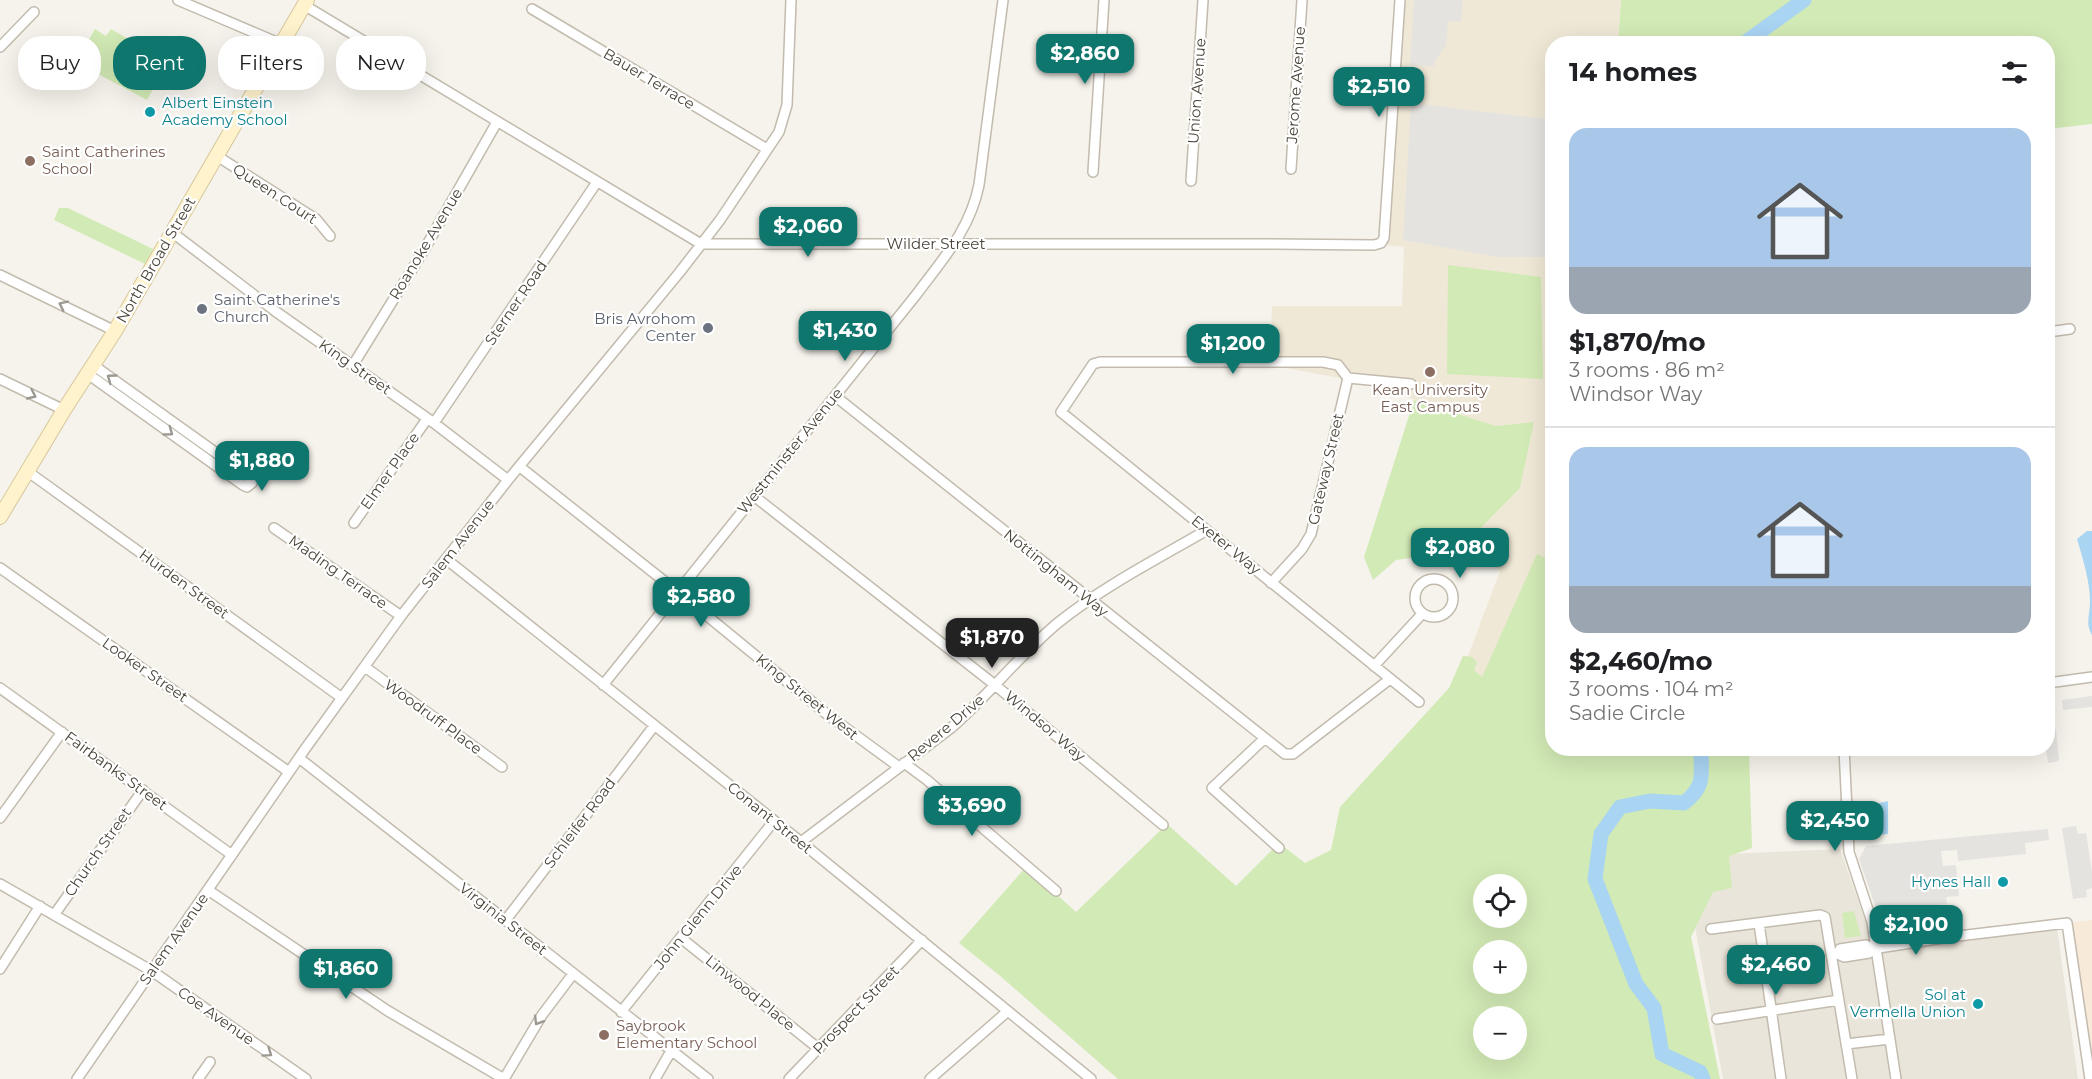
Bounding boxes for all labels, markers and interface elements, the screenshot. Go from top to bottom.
street label: Jerome Avenue [1282,26,1309,145]
pin: $2,860 [1036,34,1134,85]
chip: Buy [18,36,101,90]
chip: Rent [113,36,206,90]
chip: Filters [218,36,324,90]
chip: New [336,36,426,90]
street label: Union Avenue [1183,37,1210,145]
text: $2,860 [1050,41,1120,65]
street label: Bauer Terrace [600,44,699,113]
text: 14 homes [1569,56,1697,88]
icon: filters [1998,56,2031,89]
pin: $2,510 [1330,67,1428,118]
text: $2,510 [1347,74,1411,98]
place label: Albert Einstein Academy School [162,93,287,129]
marker: Albert Einstein Academy School [143,105,157,119]
place label: Saint Catherines School [42,142,165,178]
marker: Saint Catherines School [23,154,37,168]
street label: Queen Court [229,159,321,228]
icon: home [1746,167,1854,275]
street label: Roanoke Avenue [385,184,466,303]
street label: North Broad Street [112,193,199,326]
pin: $2,060 [759,207,857,258]
text: $2,060 [773,214,843,238]
street label: Wilder Street [887,234,986,253]
street label: Sterner Road [480,257,551,349]
place label: Saint Catherine's Church [214,290,340,326]
one-way arrow [58,301,69,313]
marker: Saint Catherine's Church [195,302,209,316]
place label: Bris Avrohom Center [594,309,696,345]
pin: $1,430 [796,311,894,362]
text: $1,430 [813,318,877,342]
marker: Bris Avrohom Center [701,321,715,335]
pin: $1,200 [1184,324,1282,375]
text: $1,870/mo [1569,326,1705,358]
text: $1,200 [1201,331,1265,355]
street label: King Street [315,335,395,399]
text: 3 rooms · 86 m² [1569,358,1725,382]
marker: Kean University East Campus [1423,365,1437,379]
one-way arrow [107,374,118,385]
place label: Kean University East Campus [1372,380,1489,416]
text: Windsor Way [1569,382,1702,406]
street label: Westminster Avenue [733,384,846,518]
one-way arrow [25,387,36,399]
street label: Gateway Street [1303,411,1348,527]
one-way arrow [163,425,174,436]
street label: Elmer Place [356,428,423,513]
pin: $1,880 [213,441,311,492]
text: $1,880 [229,448,295,472]
icon: home [1746,486,1854,594]
street label: Salem Avenue [417,495,498,592]
street label: Exeter Way [1188,511,1266,579]
street label: Nottingham Way [1000,525,1113,621]
pin: $2,080 [1411,528,1509,579]
street label: Mading Terrace [285,531,391,613]
text: $2,080 [1425,535,1495,559]
street label: Hurden Street [136,545,233,623]
pin: $2,580 [652,577,750,628]
text: $2,580 [667,584,735,608]
pin: $1,870 [943,618,1041,669]
text: $1,870 [960,625,1024,649]
street label: Looker Street [99,633,192,706]
text: $2,460/mo [1569,645,1713,677]
street label: King Street West [752,649,863,744]
street label: Woodruff Place [381,675,486,758]
text: 3 rooms · 104 m² [1569,677,1734,701]
street label: Windsor Way [1001,686,1090,766]
street label: Revere Drive [903,690,988,765]
text: Sadie Circle [1569,701,1685,725]
street label: Fairbanks Street [61,727,171,814]
street label: Schleifer Road [540,774,620,872]
street label: Conant Street [724,777,817,858]
pin: $3,690 [923,786,1021,837]
text: $3,690 [938,793,1006,817]
pin: $2,450 [1786,801,1884,852]
street label: Church Street [60,803,135,900]
text: $2,450 [1800,808,1870,832]
street label: John Glenn Drive [649,860,746,974]
place label: Hynes Hall [1911,872,1991,891]
map controls [1473,874,1527,1060]
button: locate [1473,874,1527,928]
marker: Hynes Hall [1996,875,2010,889]
street label: Virginia Street [455,878,551,959]
street label: Salem Avenue [135,889,212,988]
pin: $2,100 [1867,905,1965,956]
text: $2,100 [1884,912,1948,936]
button: + [1473,940,1527,994]
pin: $2,460 [1727,945,1825,996]
pin: $1,860 [297,949,395,1000]
street label: Linwood Place [702,951,799,1035]
text: $2,460 [1741,952,1811,976]
text: $1,860 [313,956,379,980]
street label: Prospect Street [808,961,903,1058]
street label: Coe Avenue [174,982,258,1049]
place label: Sol at Vermella Union [1850,985,1966,1021]
marker: Sol at Vermella Union [1971,997,1985,1011]
button: − [1473,1006,1527,1060]
one-way arrow [534,1015,546,1025]
place label: Saybrook Elementary School [616,1016,757,1052]
marker: Saybrook Elementary School [597,1028,611,1042]
one-way arrow [262,1046,273,1057]

